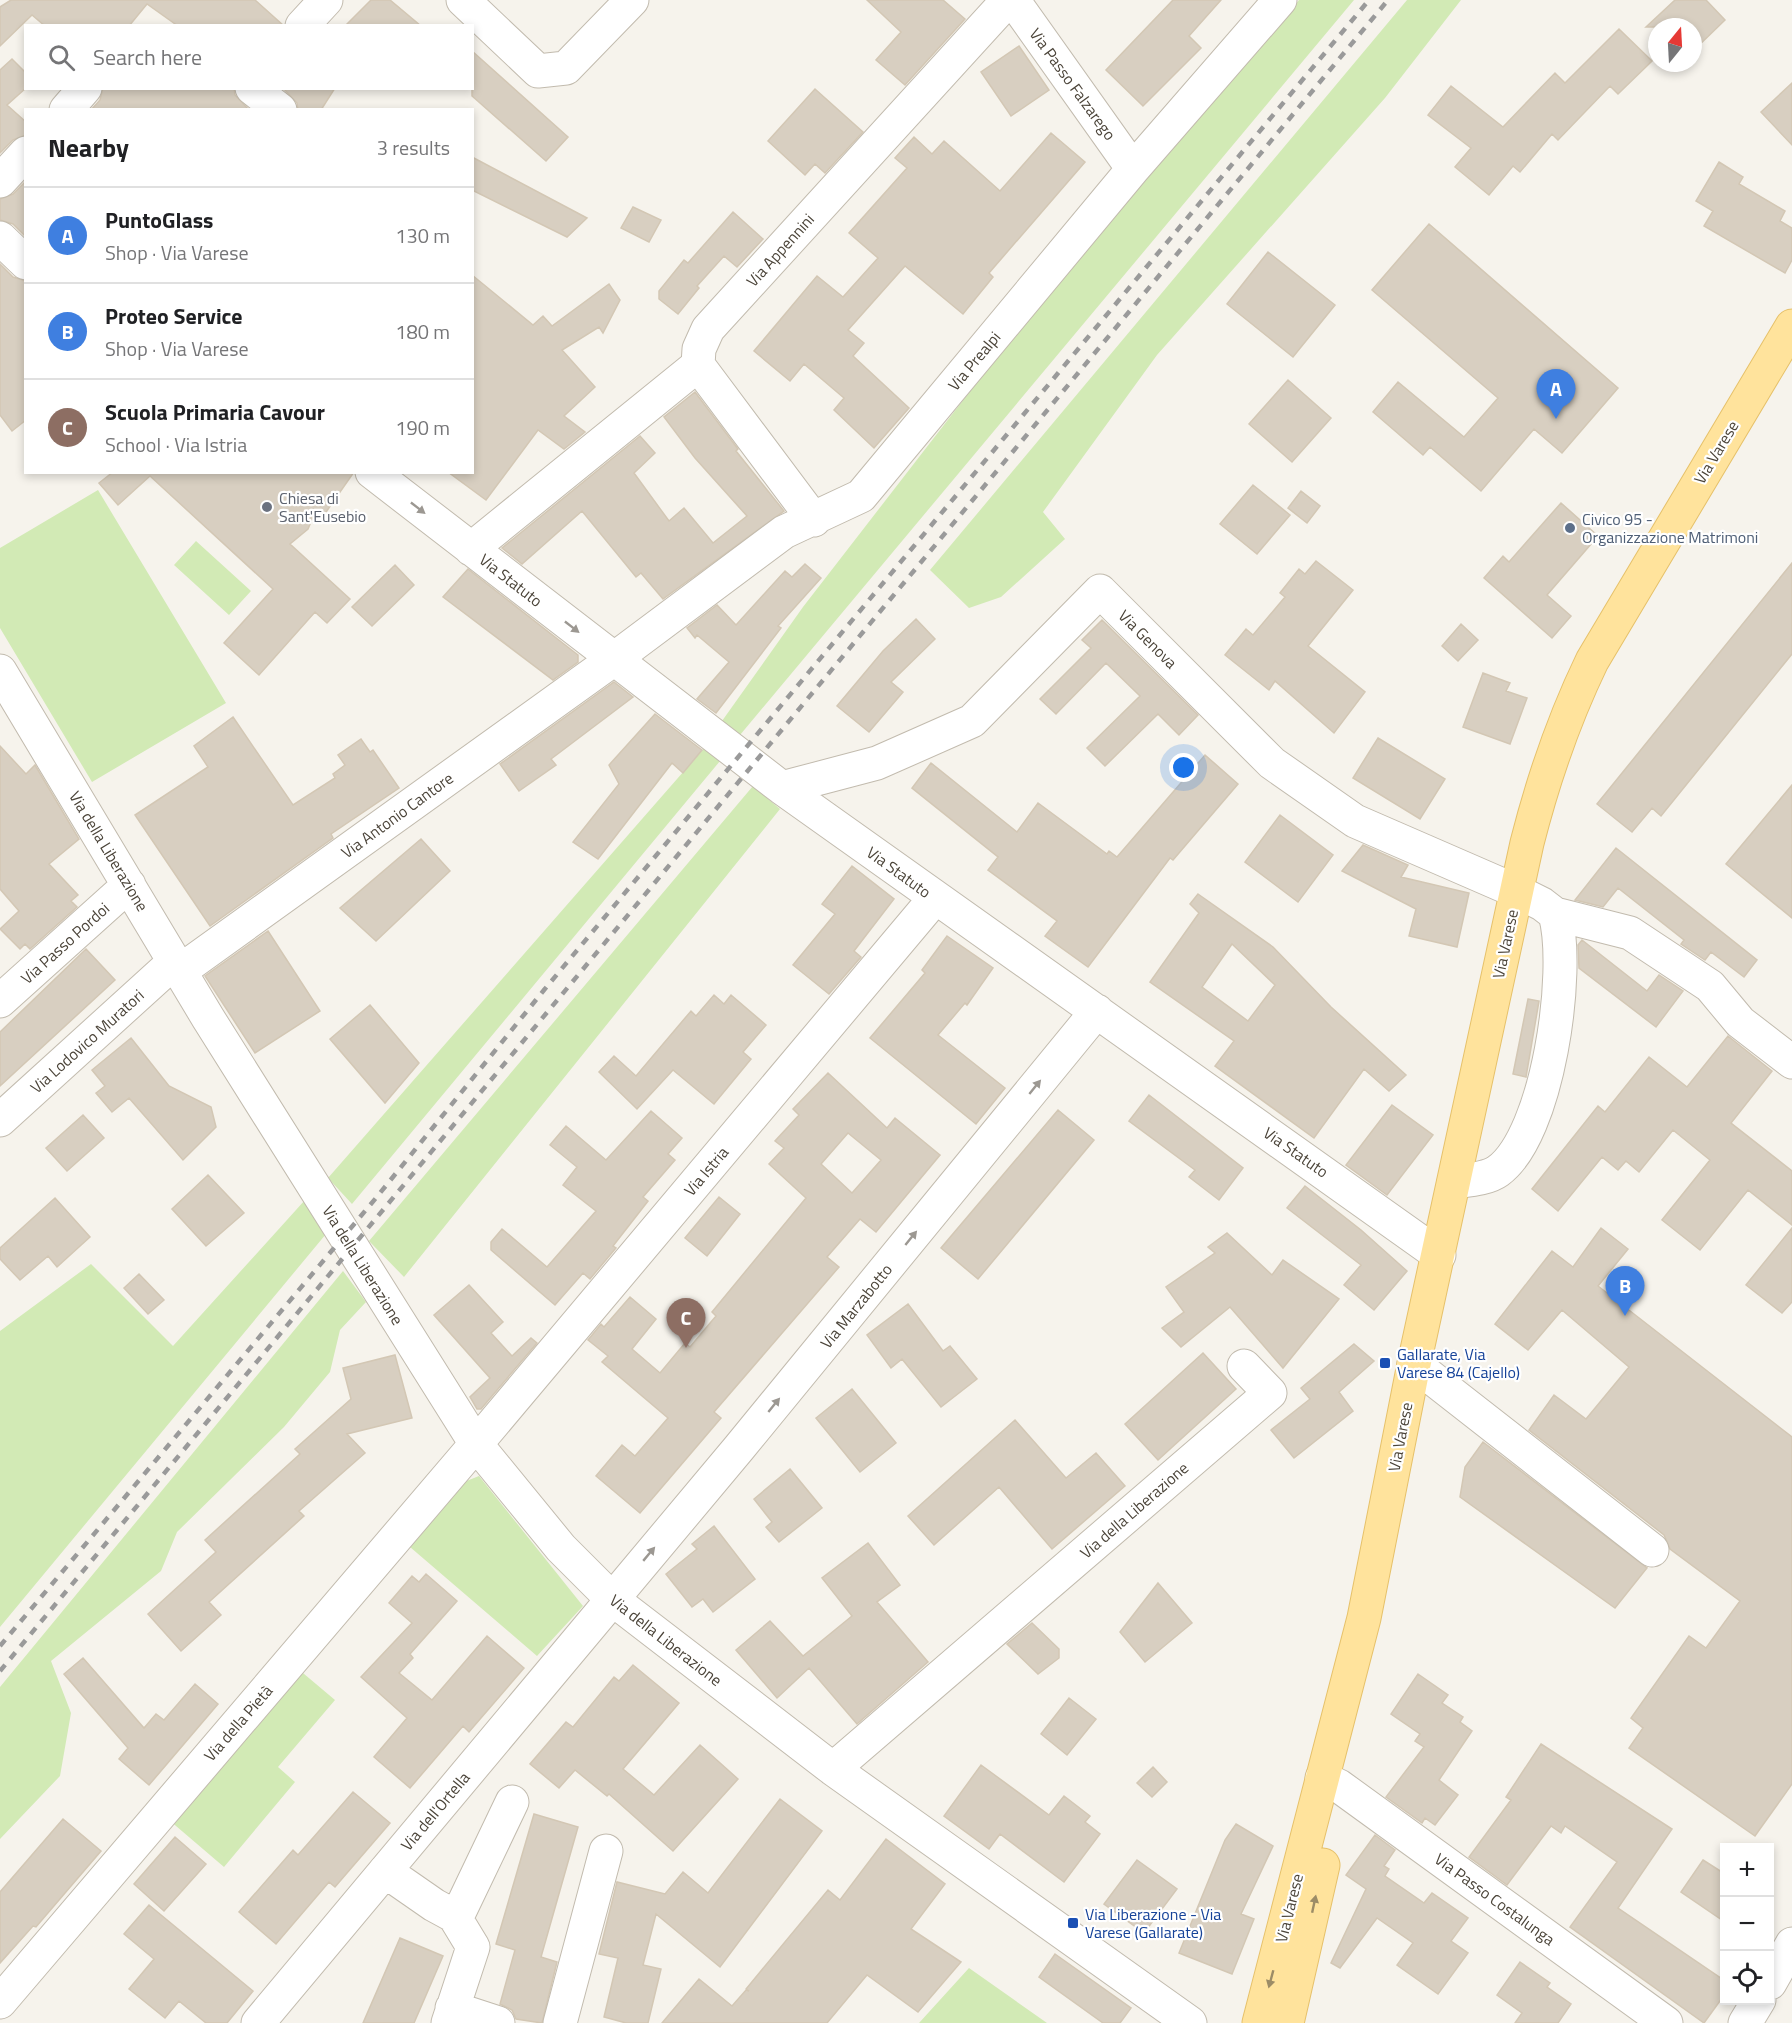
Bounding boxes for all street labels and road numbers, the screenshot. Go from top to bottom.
street label: Via Passo Falzarego [1024,23,1122,145]
street label: Via Appennini [740,208,820,292]
street label: Via Prealpi [942,326,1006,396]
street label: Via Varese [1688,416,1744,488]
street label: Via Statuto [474,548,548,612]
street label: Via Genova [1113,604,1183,674]
street label: Via Antonio Cantore [336,766,458,864]
street label: Via della Liberazione [63,786,155,916]
street label: Via Statuto [862,840,936,904]
street label: Via Passo Pordoi [15,897,115,989]
street label: Via Varese [1486,907,1524,981]
street label: Via Lodovico Muratori [25,983,149,1099]
street label: Via Statuto [1259,1121,1333,1183]
street label: Via Istria [678,1141,734,1201]
street label: Via della Liberazione [317,1201,409,1329]
street label: Via Marzabotto [814,1258,898,1354]
street label: Via Varese [1382,1400,1418,1474]
street label: Via della Liberazione [1074,1456,1194,1564]
street label: Via della Liberazione [605,1588,727,1692]
street label: Via della Pietà [198,1679,278,1767]
street label: Via dell'Ortella [395,1766,475,1856]
street label: Via Passo Costalunga [1430,1847,1560,1951]
street label: Via Varese [1269,1871,1309,1945]

